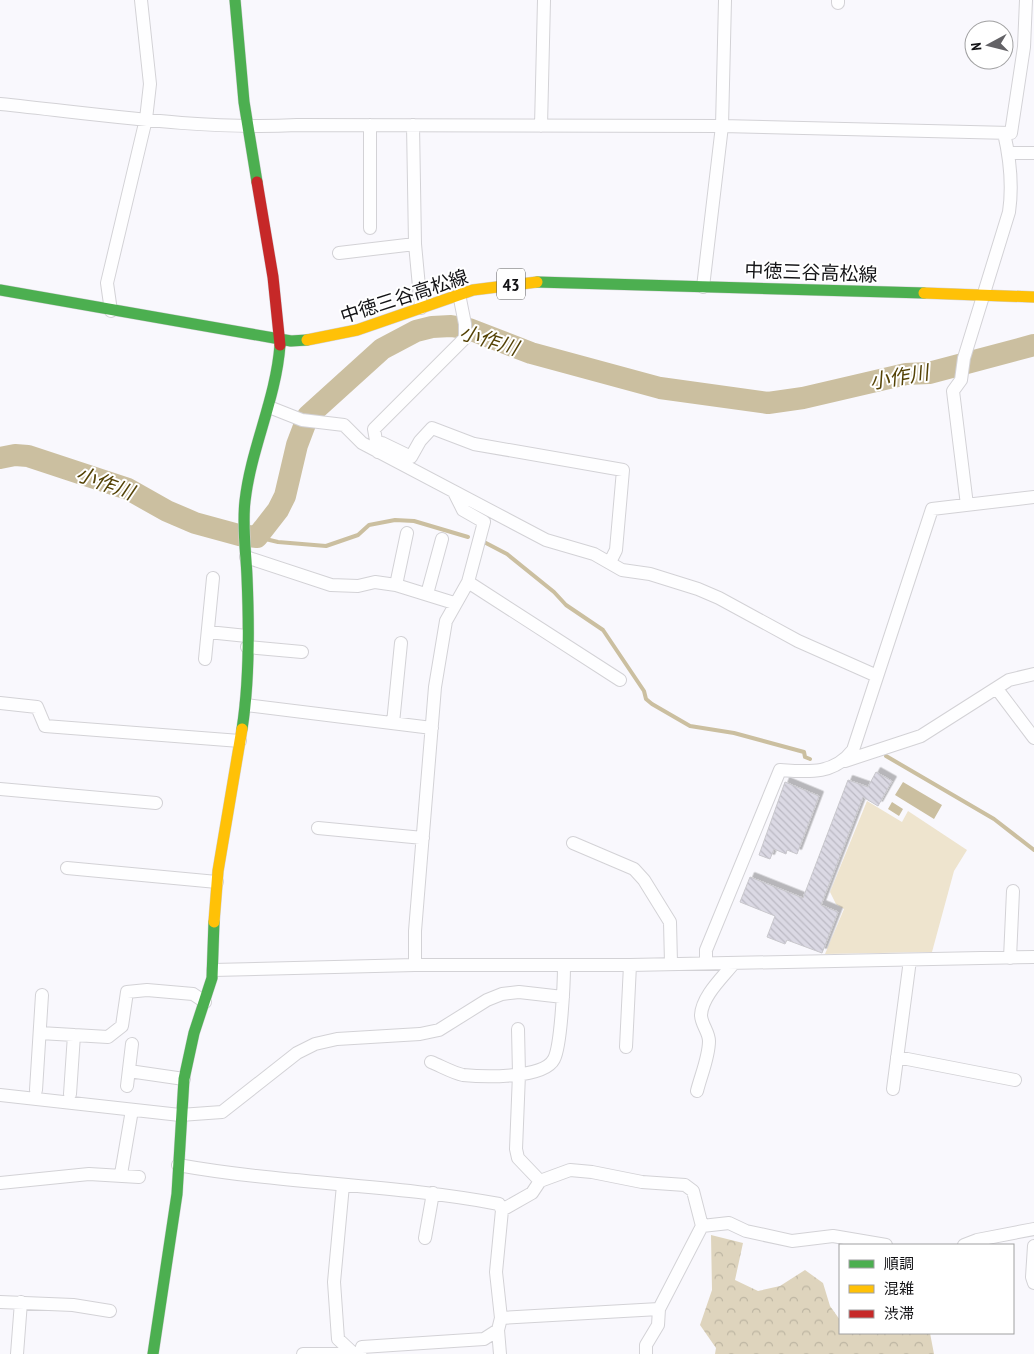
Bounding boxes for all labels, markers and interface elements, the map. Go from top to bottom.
north arrow [964,20,1014,70]
text: N [967,42,985,51]
street label: 中徳三谷高松線 [744,258,878,286]
street label: 中徳三谷高松線 [337,264,471,328]
road number: 43 [497,268,525,300]
water label: 小作川 [457,319,523,362]
water label: 小作川 [867,359,933,395]
water label: 小作川 [72,461,140,506]
legend [839,1244,1014,1334]
text: 順調 [884,1254,914,1273]
text: 混雑 [884,1279,914,1298]
text: 渋滞 [884,1304,914,1323]

